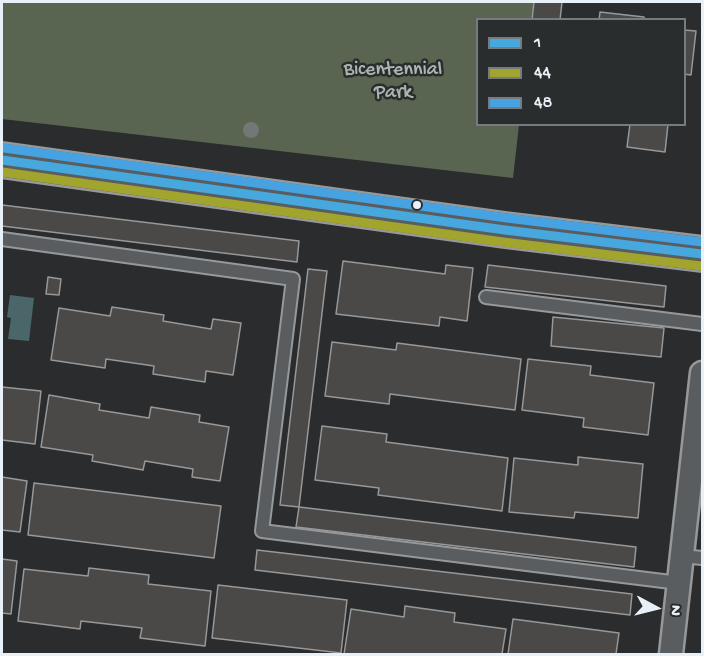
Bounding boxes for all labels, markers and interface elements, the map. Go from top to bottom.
legend [476,18,686,126]
text: 1 [534,33,541,54]
park label: Bicentennial Park [344,59,442,106]
text: 44 [534,63,551,84]
text: 48 [534,93,552,114]
unlabelled marker [411,199,423,211]
north arrow [626,578,686,638]
text: N [664,604,684,617]

